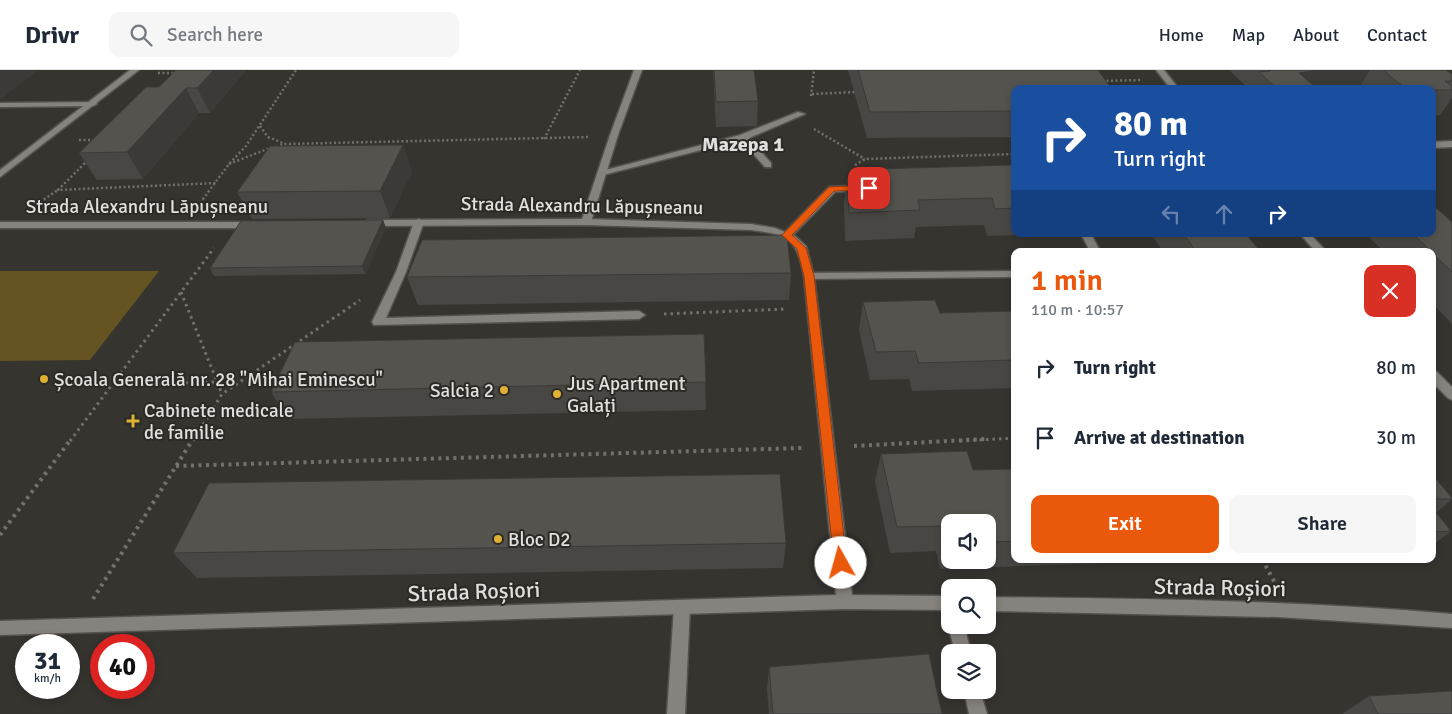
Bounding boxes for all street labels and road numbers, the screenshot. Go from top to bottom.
street label: Strada Alexandru Lăpușneanu [461,192,703,220]
street label: Strada Alexandru Lăpușneanu [26,195,268,219]
street label: Strada Roșiori [1154,573,1286,602]
street label: Strada Roșiori [407,576,541,607]

